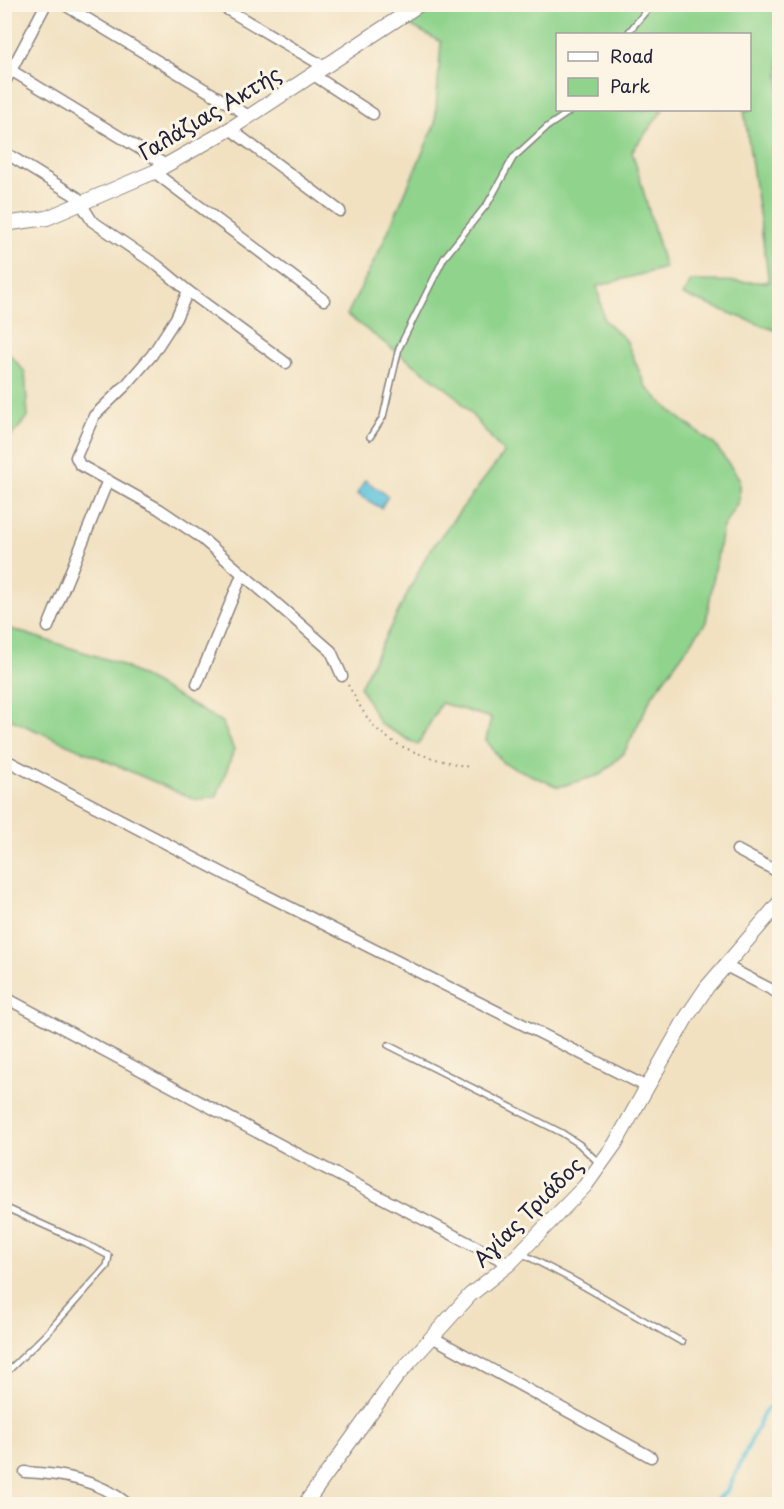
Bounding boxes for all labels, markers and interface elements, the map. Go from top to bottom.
legend [556,33,751,111]
text: Road [610,42,654,69]
street label: Γαλάζιας Ακτής [132,57,286,167]
text: Park [610,72,650,99]
street label: Αγίας Τριάδος [465,1149,589,1273]

